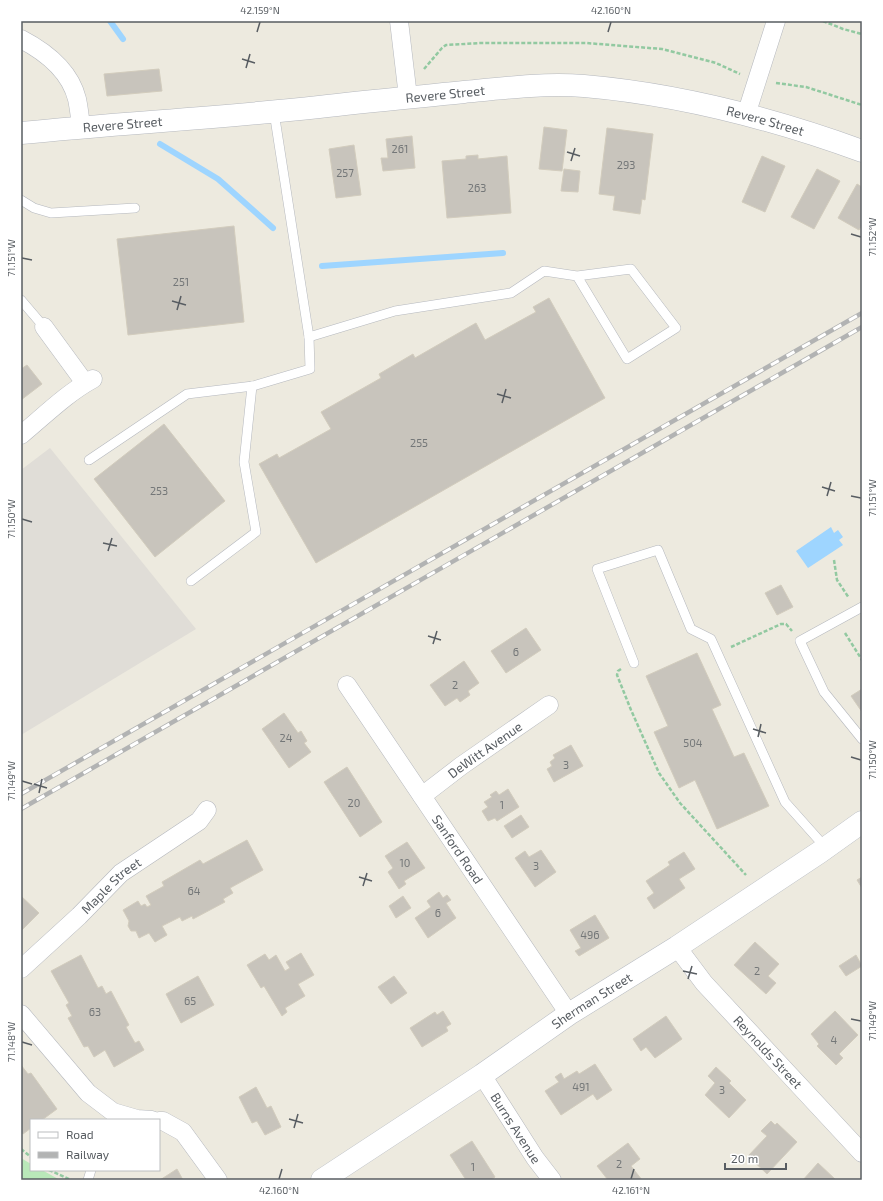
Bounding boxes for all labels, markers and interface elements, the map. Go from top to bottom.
text: 42.159°N [240,4,280,16]
text: 42.160°N [591,4,631,16]
street label: Revere Street [405,82,486,106]
street label: Revere Street [725,102,806,139]
street label: Revere Street [82,113,163,135]
house number: 261 [392,142,408,155]
house number: 293 [617,158,635,171]
house number: 257 [336,166,354,179]
house number: 263 [468,181,486,194]
text: 71.152°W [866,217,878,257]
text: 71.151°W [5,239,17,277]
house number: 251 [173,275,189,288]
house number: 255 [410,436,428,449]
text: 71.151°W [866,479,878,517]
house number: 253 [150,484,168,497]
text: 71.150°W [5,499,17,539]
house number: 6 [513,645,519,658]
house number: 2 [452,678,458,691]
street label: DeWitt Avenue [444,718,525,781]
house number: 24 [280,731,293,744]
house number: 504 [683,736,703,749]
text: 71.150°W [866,740,878,780]
house number: 3 [563,758,569,771]
text: 71.149°W [5,761,17,801]
house number: 20 [348,796,360,809]
house number: 1 [500,798,504,811]
street label: Sanford Road [429,812,487,887]
street label: Maple Street [78,854,144,917]
house number: 10 [399,856,411,869]
house number: 3 [533,859,539,872]
house number: 64 [187,884,201,897]
house number: 6 [435,906,441,919]
house number: 496 [580,928,600,941]
house number: 2 [754,964,760,977]
street label: Sherman Street [548,969,635,1032]
house number: 65 [184,994,196,1007]
text: 71.149°W [866,1001,878,1041]
house number: 63 [89,1005,101,1018]
street label: Reynolds Street [730,1012,806,1092]
text: 71.148°W [5,1021,17,1062]
house number: 4 [831,1033,838,1046]
house number: 491 [572,1080,590,1093]
house number: 3 [719,1083,725,1096]
street label: Burns Avenue [487,1090,544,1167]
legend [30,1119,160,1171]
text: Road [66,1127,94,1141]
scale bar [725,1145,786,1171]
text: Railway [66,1147,110,1161]
text: 20 m [731,1151,758,1165]
house number: 2 [616,1157,622,1170]
house number: 1 [471,1160,475,1173]
text: 42.160°N [259,1184,299,1196]
text: 42.161°N [612,1184,650,1196]

